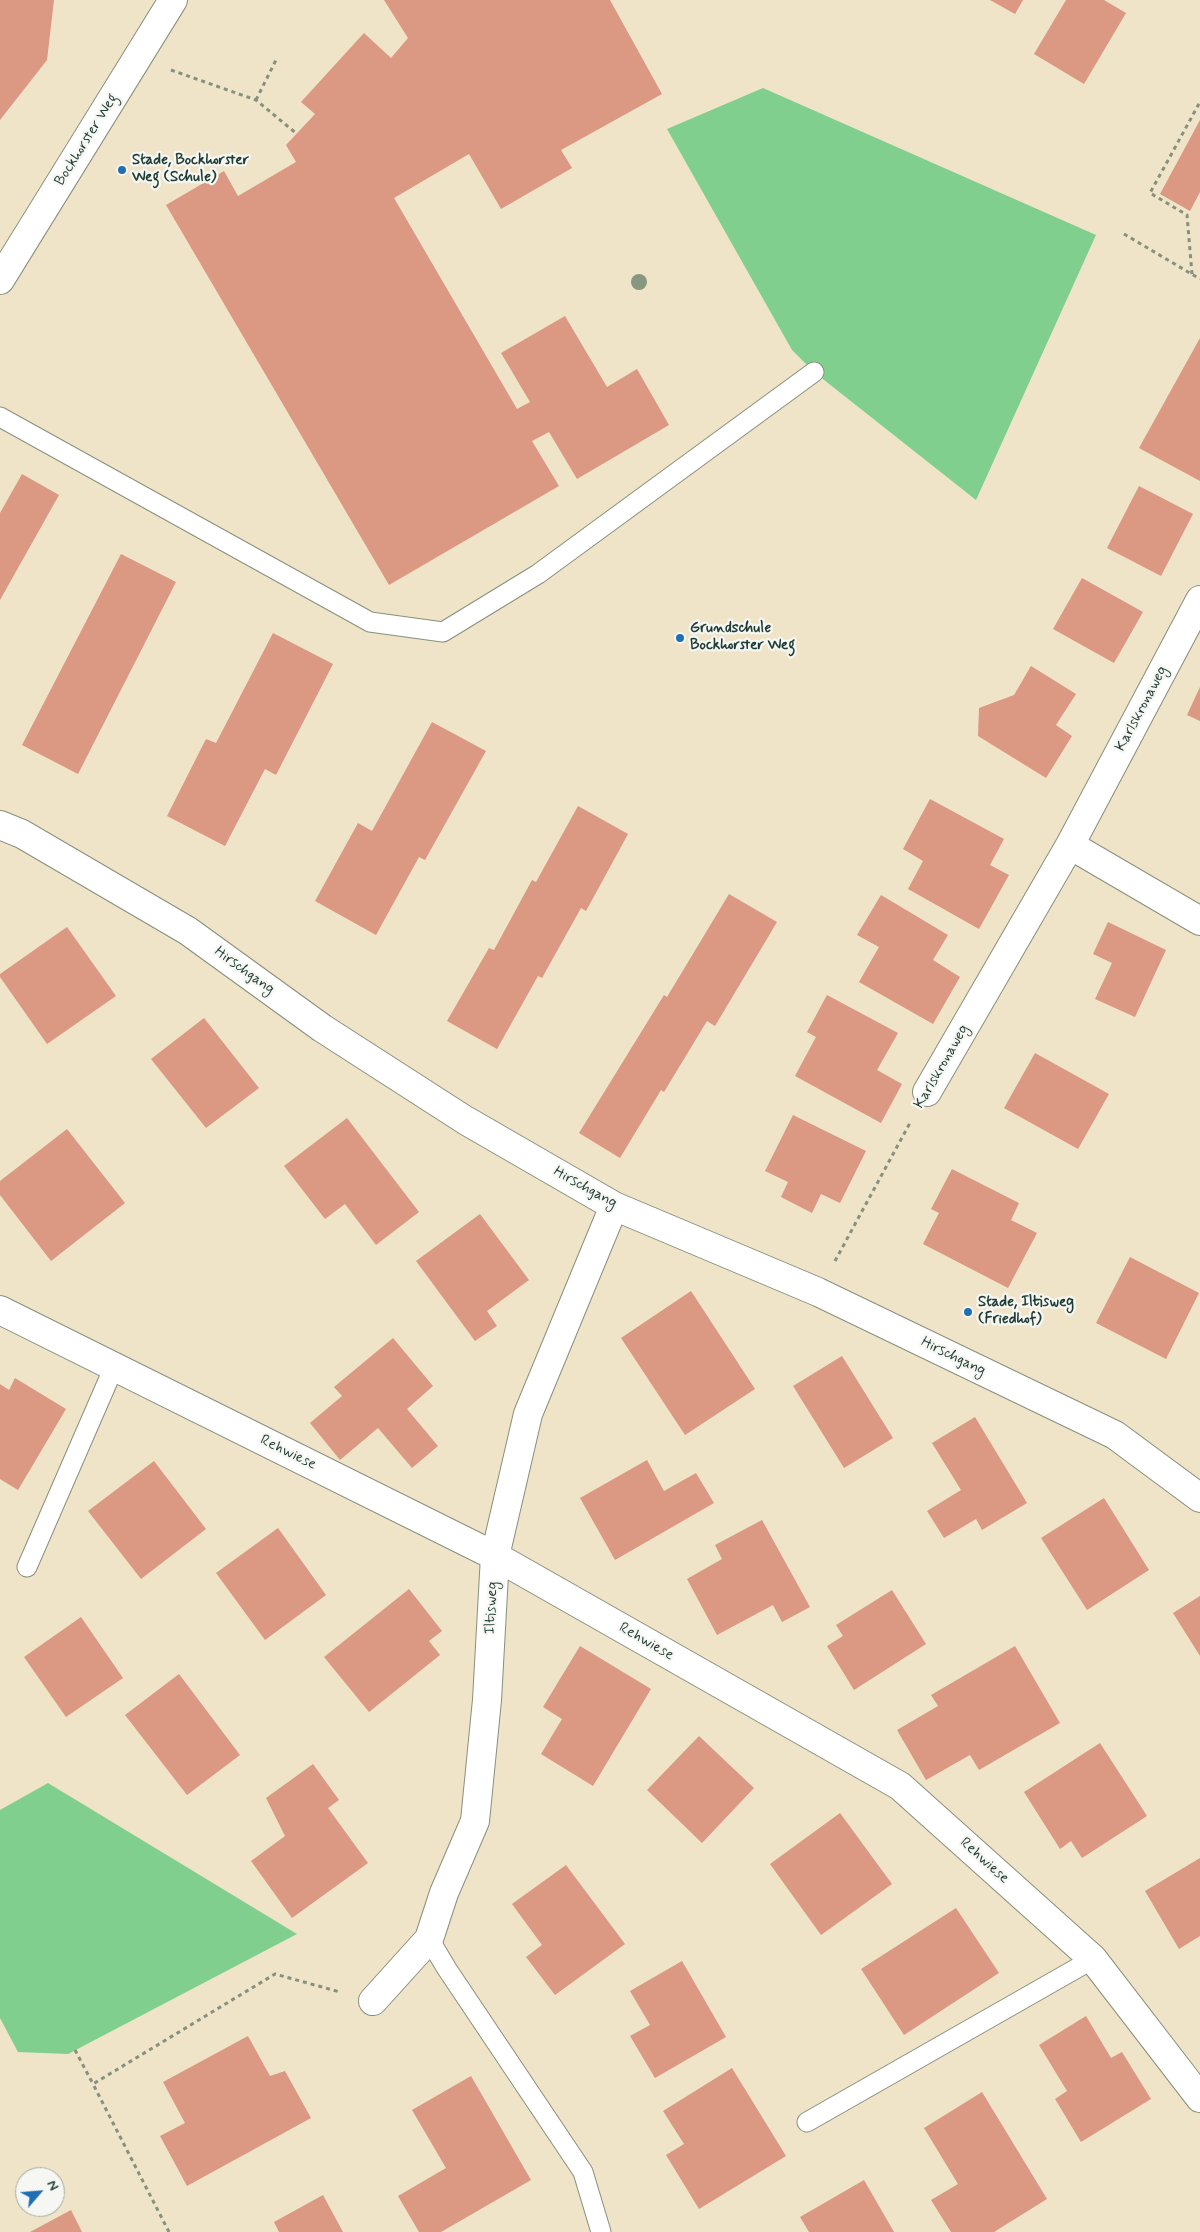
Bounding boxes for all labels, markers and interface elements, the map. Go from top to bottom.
street label: Bockhorster Weg [51,91,123,189]
place label: Stade, Bockhorster Weg (Schule) [132,152,249,187]
marker: Stade, Bockhorster Weg (Schule) [116,164,128,176]
place label: Grundschule Bockhorster Weg [690,620,795,655]
marker: Grundschule Bockhorster Weg [674,632,686,644]
street label: Karlskronaweg [1112,663,1172,755]
street label: Hirschgang [210,943,278,999]
street label: Karlskronaweg [911,1022,973,1112]
street label: Hirschgang [550,1163,620,1213]
place label: Stade, Iltisweg (Friedhof) [978,1294,1074,1329]
marker: Stade, Iltisweg (Friedhof) [962,1306,974,1318]
street label: Hirschgang [918,1334,988,1380]
street label: Rehwiese [257,1432,319,1474]
street label: Iltisweg [482,1581,502,1635]
street label: Rehwiese [615,1619,677,1665]
street label: Rehwiese [956,1834,1012,1888]
north arrow [15,2167,65,2217]
text: N [42,2177,63,2194]

